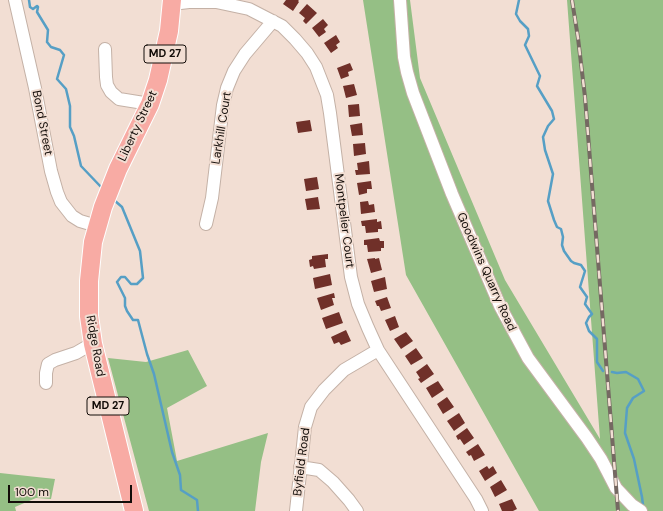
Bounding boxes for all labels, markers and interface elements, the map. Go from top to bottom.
road number: MD 27 [144,45,186,63]
street label: Liberty Street [115,88,161,164]
street label: Bond Street [29,89,55,157]
street label: Larkhill Court [209,91,235,165]
street label: Montpelier Court [331,173,357,269]
street label: Goodwins Quarry Road [453,210,519,334]
street label: Ridge Road [83,314,107,378]
road number: MD 27 [87,397,129,415]
street label: Byfield Road [291,427,313,497]
scale bar [10,477,134,503]
text: 100 m [15,484,49,500]

